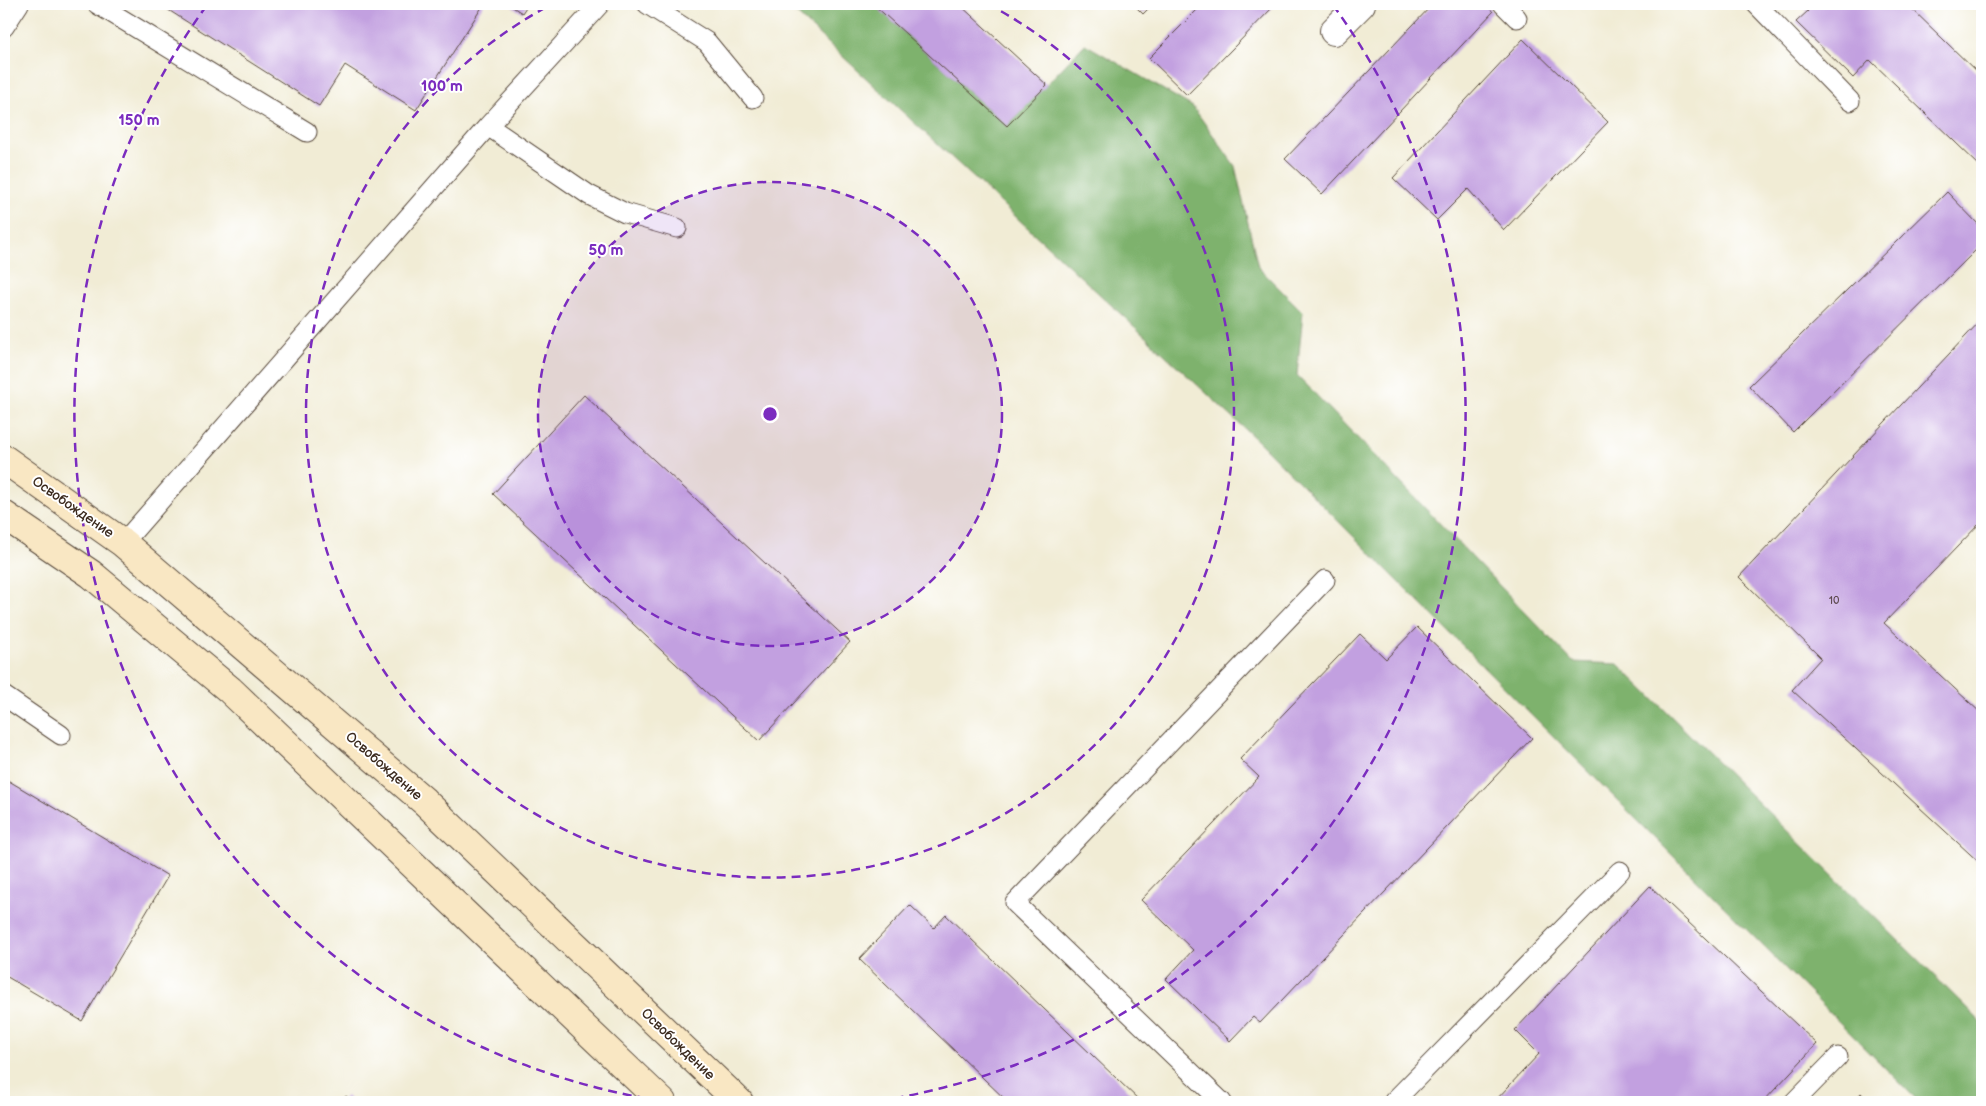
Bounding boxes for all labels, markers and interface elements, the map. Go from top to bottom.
text: 100 m [421,77,463,96]
text: 150 m [118,111,160,130]
text: 50 m [589,241,624,260]
centre of rings [761,405,779,423]
street label: Освобождение [29,473,117,542]
house number: 10 [1829,594,1840,607]
street label: Освобождение [342,728,426,804]
street label: Освобождение [638,1005,719,1084]

